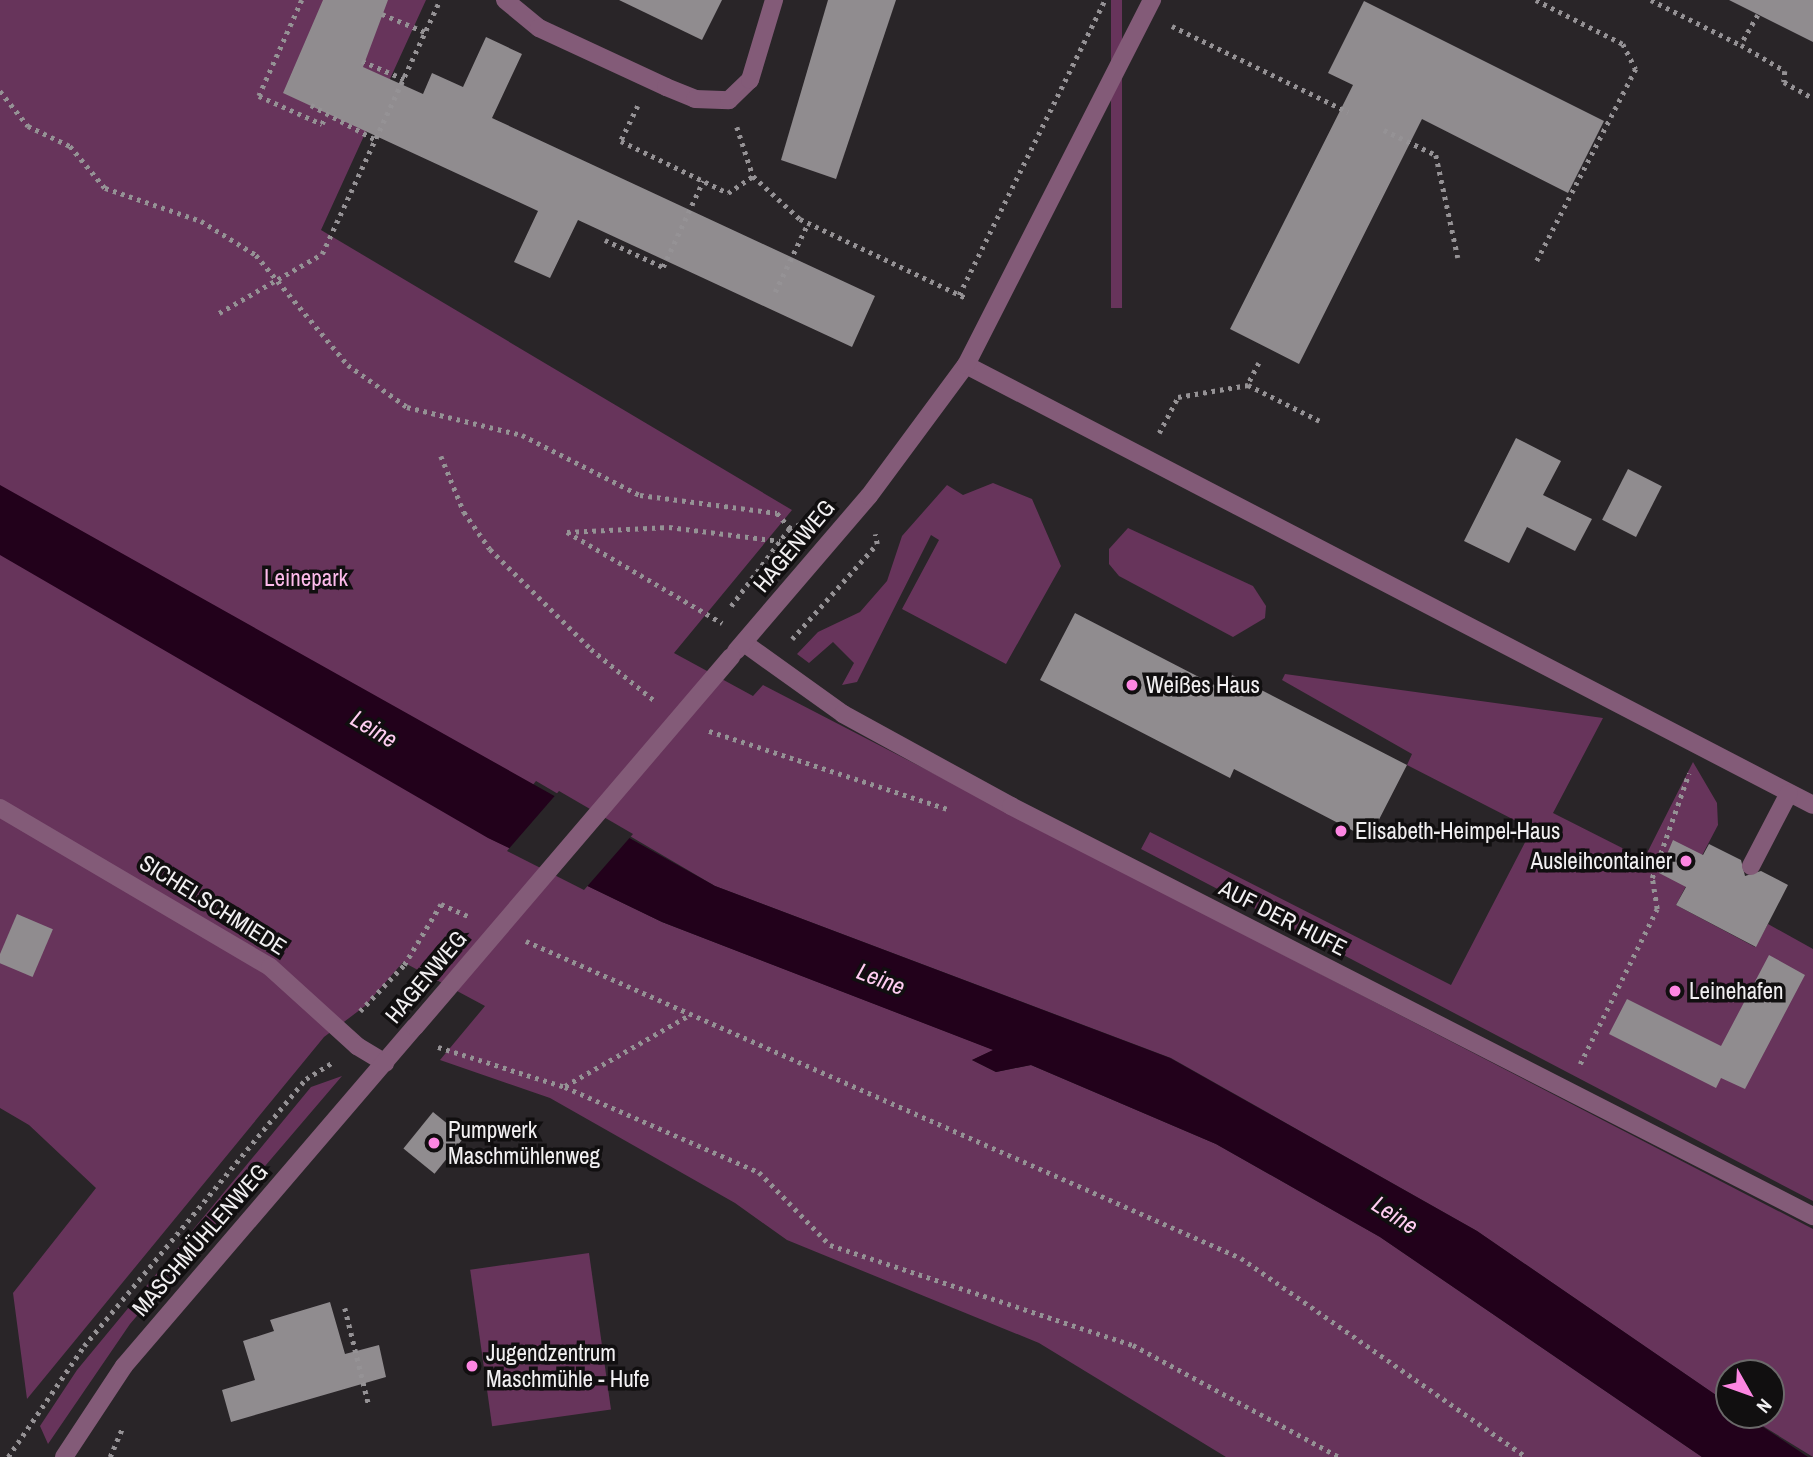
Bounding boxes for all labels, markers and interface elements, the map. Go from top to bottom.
street label: HAGENWEG [747,494,841,598]
park label: Leinepark [264,564,348,592]
place label: Weißes Haus [1146,671,1260,699]
marker: Weißes Haus [1124,677,1140,693]
water label: Leine [345,704,403,754]
place label: Elisabeth-Heimpel-Haus [1355,817,1560,845]
marker: Elisabeth-Heimpel-Haus [1333,823,1349,839]
place label: Ausleihcontainer [1530,847,1672,875]
street label: SICHELSCHMIEDE [135,849,291,961]
marker: Ausleihcontainer [1678,853,1694,869]
street label: AUF DER HUFE [1215,874,1351,962]
street label: HAGENWEG [379,925,473,1029]
water label: Leine [853,957,909,1001]
place label: Leinehafen [1689,977,1783,1005]
marker: Leinehafen [1667,983,1683,999]
place label: Pumpwerk Maschmühlenweg [448,1116,600,1170]
marker: Pumpwerk Maschmühlenweg [426,1135,442,1151]
street label: MASCHMÜHLENWEG [126,1158,274,1322]
water label: Leine [1367,1190,1423,1240]
place label: Jugendzentrum Maschmühle - Hufe [486,1339,650,1393]
marker: Jugendzentrum Maschmühle - Hufe [464,1358,480,1374]
north arrow [1715,1359,1785,1429]
text: N [1751,1394,1778,1419]

